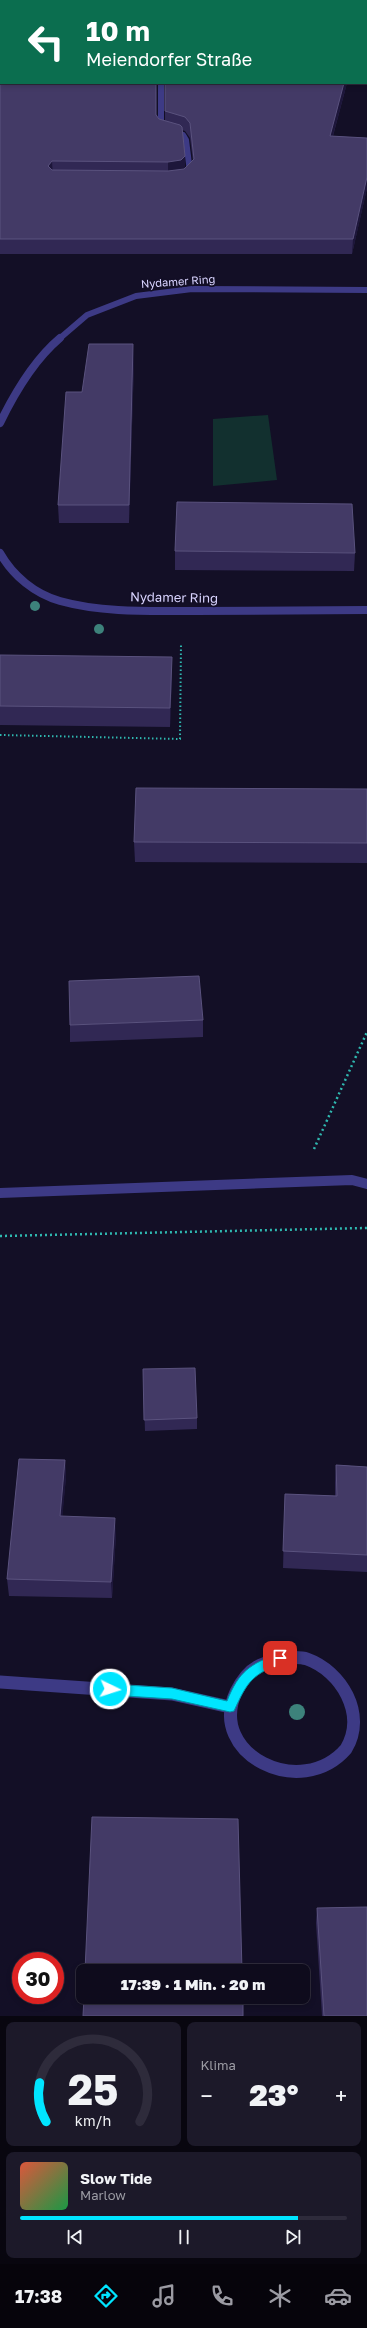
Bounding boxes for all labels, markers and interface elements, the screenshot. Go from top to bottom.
text: 10 m [86,14,150,47]
icon: left [20,16,72,68]
text: Meiendorfer Straße [86,48,252,70]
street label: Nydamer Ring [140,272,216,290]
street label: Nydamer Ring [130,588,218,606]
pin [263,1641,297,1675]
icon: arrive [269,1647,291,1669]
position arrow [89,1668,131,1710]
speed limit sign: 30 [12,1952,64,2004]
text: 17:39 · 1 Min. · 20 m [121,1975,265,1993]
text: Klima [201,2057,236,2073]
text: 25 [68,2064,119,2114]
text: 23° [249,2077,298,2113]
text: − [201,2082,213,2109]
text: + [335,2082,347,2109]
text: km/h [75,2112,111,2129]
text: Slow Tide [80,2169,152,2187]
text: Marlow [80,2187,126,2203]
icon: previous [64,2226,86,2248]
icon: pause [173,2226,195,2248]
icon: next [282,2226,304,2248]
icon: directions [92,2282,120,2310]
icon: music [150,2282,178,2310]
icon: phone [208,2282,236,2310]
icon: climate [266,2282,294,2310]
icon: car [324,2282,352,2310]
text: 17:38 [15,2285,62,2307]

